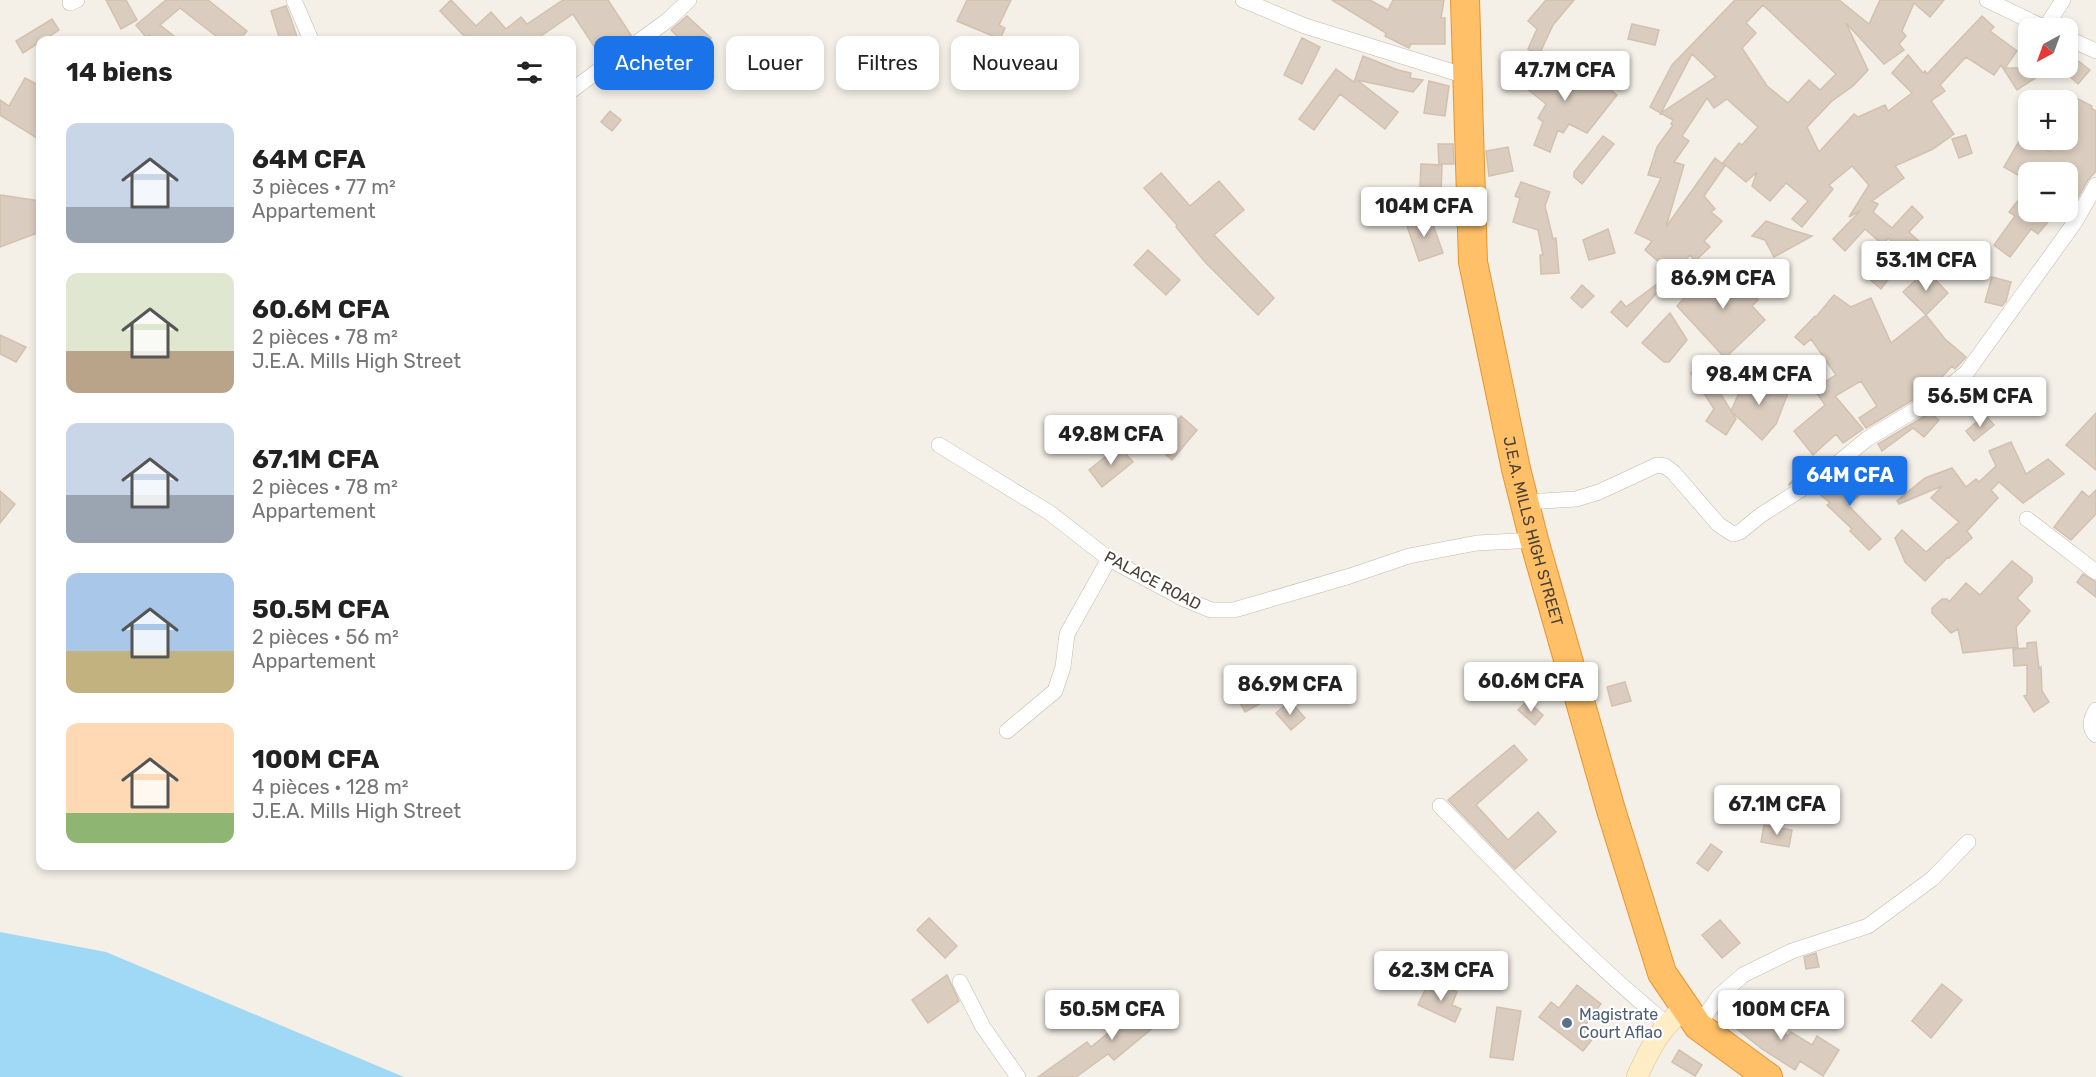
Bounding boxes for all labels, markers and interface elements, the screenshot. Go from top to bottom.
north arrow [2018,18,2078,78]
map controls [2018,18,2078,222]
chip: Acheter [594,36,714,90]
chip: Louer [726,36,824,90]
chip: Filtres [836,36,939,90]
chip: Nouveau [951,36,1079,90]
pin: 47.7M CFA [1496,51,1634,102]
icon: filters [513,56,546,89]
text: 14 biens [66,57,173,88]
text: 47.7M CFA [1515,58,1615,82]
button: + [2018,90,2078,150]
text: 64M CFA [252,144,366,175]
icon: home [114,147,186,219]
button: − [2018,162,2078,222]
text: 3 pièces · 77 m² [252,175,396,199]
pin: 104M CFA [1362,187,1486,238]
text: 104M CFA [1375,194,1473,218]
text: Appartement [252,199,376,223]
pin: 53.1M CFA [1857,241,1995,292]
text: 53.1M CFA [1875,248,1977,272]
pin: 86.9M CFA [1654,259,1792,310]
text: 86.9M CFA [1670,266,1776,290]
text: 60.6M CFA [252,294,390,325]
icon: home [114,297,186,369]
text: 2 pièces · 78 m² [252,325,398,349]
text: J.E.A. Mills High Street [252,349,461,373]
pin: 98.4M CFA [1690,355,1828,406]
text: 98.4M CFA [1706,362,1812,386]
pin: 56.5M CFA [1911,377,2049,428]
text: 56.5M CFA [1927,384,2033,408]
pin: 49.8M CFA [1042,415,1180,466]
text: 49.8M CFA [1058,422,1164,446]
street label: J.E.A. MILLS HIGH STREET [1499,435,1567,628]
text: 67.1M CFA [252,444,379,475]
icon: home [114,447,186,519]
pin: 64M CFA [1795,456,1905,507]
text: 64M CFA [1806,463,1894,487]
text: 2 pièces · 78 m² [252,475,398,499]
text: Appartement [252,499,376,523]
street label: PALACE ROAD [1101,547,1204,614]
text: 50.5M CFA [252,594,389,625]
icon: home [114,597,186,669]
text: 2 pièces · 56 m² [252,625,399,649]
text: Appartement [252,649,376,673]
pin: 60.6M CFA [1462,662,1600,713]
pin: 86.9M CFA [1221,665,1359,716]
text: 60.6M CFA [1478,669,1584,693]
text: 86.9M CFA [1237,672,1343,696]
text: 100M CFA [252,744,379,775]
icon: home [114,747,186,819]
text: 4 pièces · 128 m² [252,775,409,799]
pin: 67.1M CFA [1708,785,1846,836]
text: 67.1M CFA [1728,792,1826,816]
text: J.E.A. Mills High Street [252,799,461,823]
pin: 62.3M CFA [1372,951,1510,1002]
text: 62.3M CFA [1388,958,1494,982]
pin: 50.5M CFA [1043,990,1181,1041]
pin: 100M CFA [1719,990,1843,1041]
text: 50.5M CFA [1059,997,1165,1021]
text: 100M CFA [1732,997,1830,1021]
place label: Magistrate Court Aflao [1579,1005,1662,1042]
marker: Magistrate Court Aflao [1560,1016,1574,1030]

